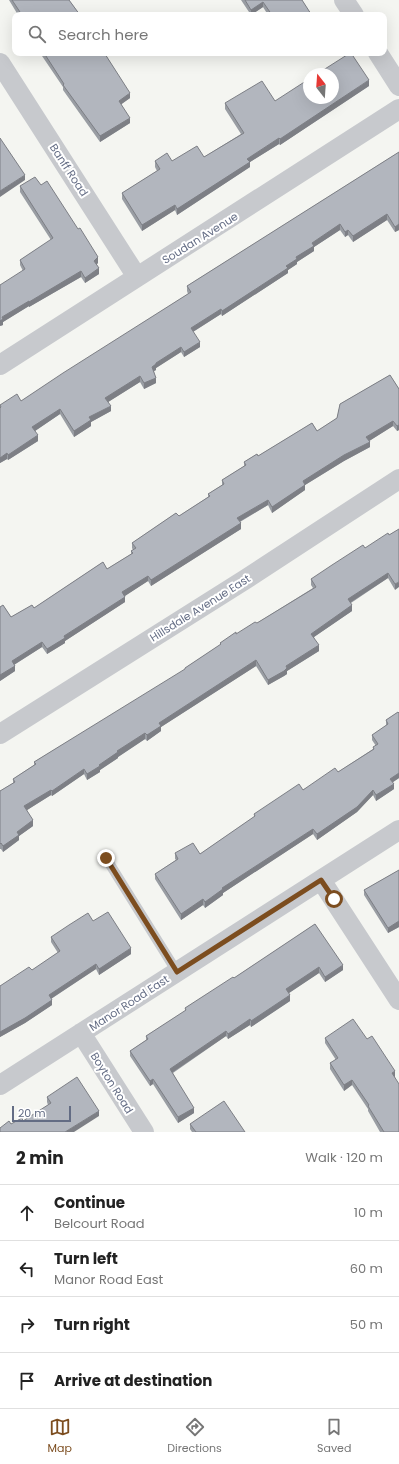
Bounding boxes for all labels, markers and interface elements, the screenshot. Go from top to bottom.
search box [12,12,387,56]
icon: search [26,23,48,45]
text: Search here [58,24,148,45]
north arrow [303,68,339,104]
street label: Banff Road [46,140,92,200]
street label: Soudan Avenue [159,208,241,268]
street label: Hillsdale Avenue East [147,571,253,645]
route end [97,849,115,867]
route start [325,890,343,908]
street label: Manor Road East [86,971,172,1035]
street label: Boyton Road [87,1049,137,1117]
scale bar [12,1104,71,1123]
text: 20 m [18,1105,46,1121]
text: 2 min [16,1146,64,1170]
text: Walk · 120 m [305,1148,383,1167]
text: Continue [54,1192,125,1213]
icon: ahead [16,1202,38,1224]
text: 10 m [354,1203,383,1222]
text: Belcourt Road [54,1214,145,1233]
text: Turn left [54,1248,118,1269]
icon: left [16,1258,38,1280]
text: 60 m [350,1259,383,1278]
text: Manor Road East [54,1270,163,1289]
icon: right [16,1314,38,1336]
text: Turn right [54,1314,130,1335]
text: 50 m [350,1315,383,1334]
icon: arrive [16,1370,38,1392]
text: Arrive at destination [54,1370,212,1391]
tab: Map [48,1416,72,1457]
tab: Directions [167,1416,222,1457]
tab: Saved [317,1416,351,1457]

